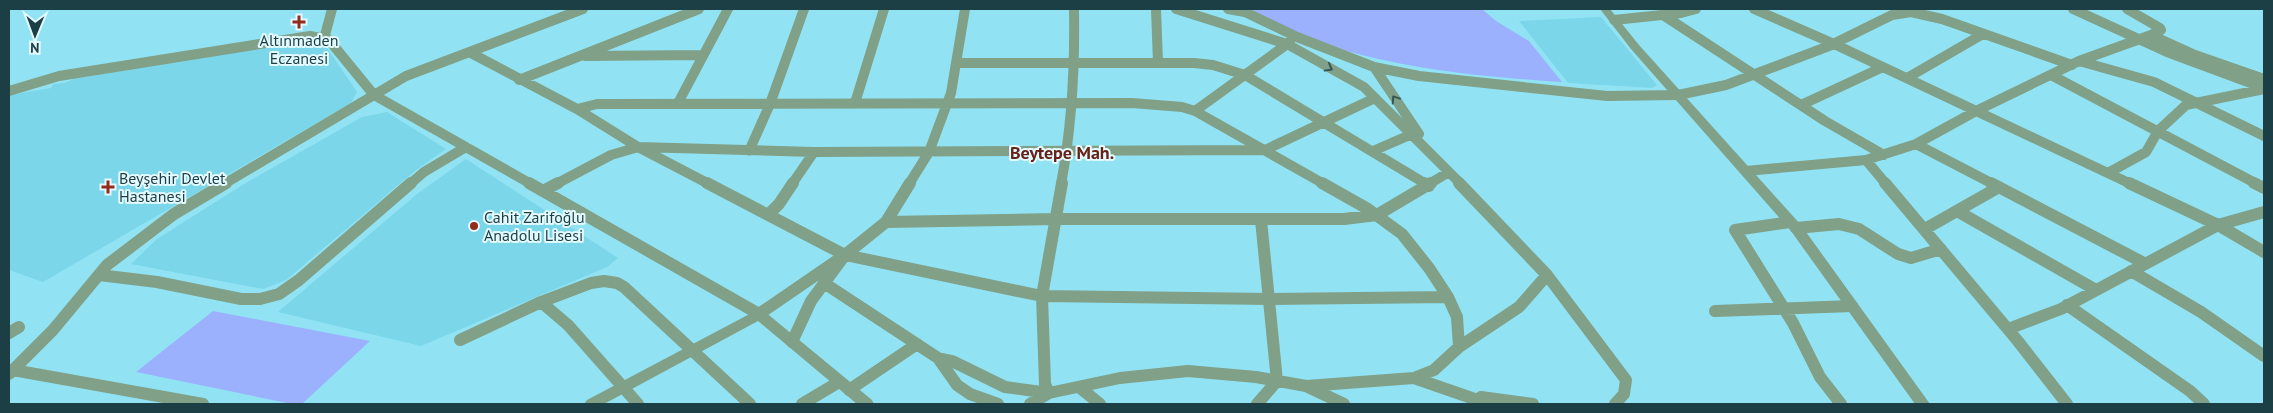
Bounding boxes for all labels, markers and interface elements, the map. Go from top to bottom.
north arrow [10,10,60,60]
marker: Altınmaden Eczanesi [293,16,305,28]
place label: Altınmaden Eczanesi [260,30,338,68]
text: N [30,39,40,57]
one-way arrow [1324,62,1333,72]
one-way arrow [1392,95,1401,105]
district label: Beytepe Mah. [1010,141,1114,164]
place label: Beyşehir Devlet Hastanesi [119,168,226,206]
marker: Beyşehir Devlet Hastanesi [101,180,115,194]
place label: Cahit Zarifoğlu Anadolu Lisesi [484,207,585,245]
marker: Cahit Zarifoğlu Anadolu Lisesi [468,220,480,232]

